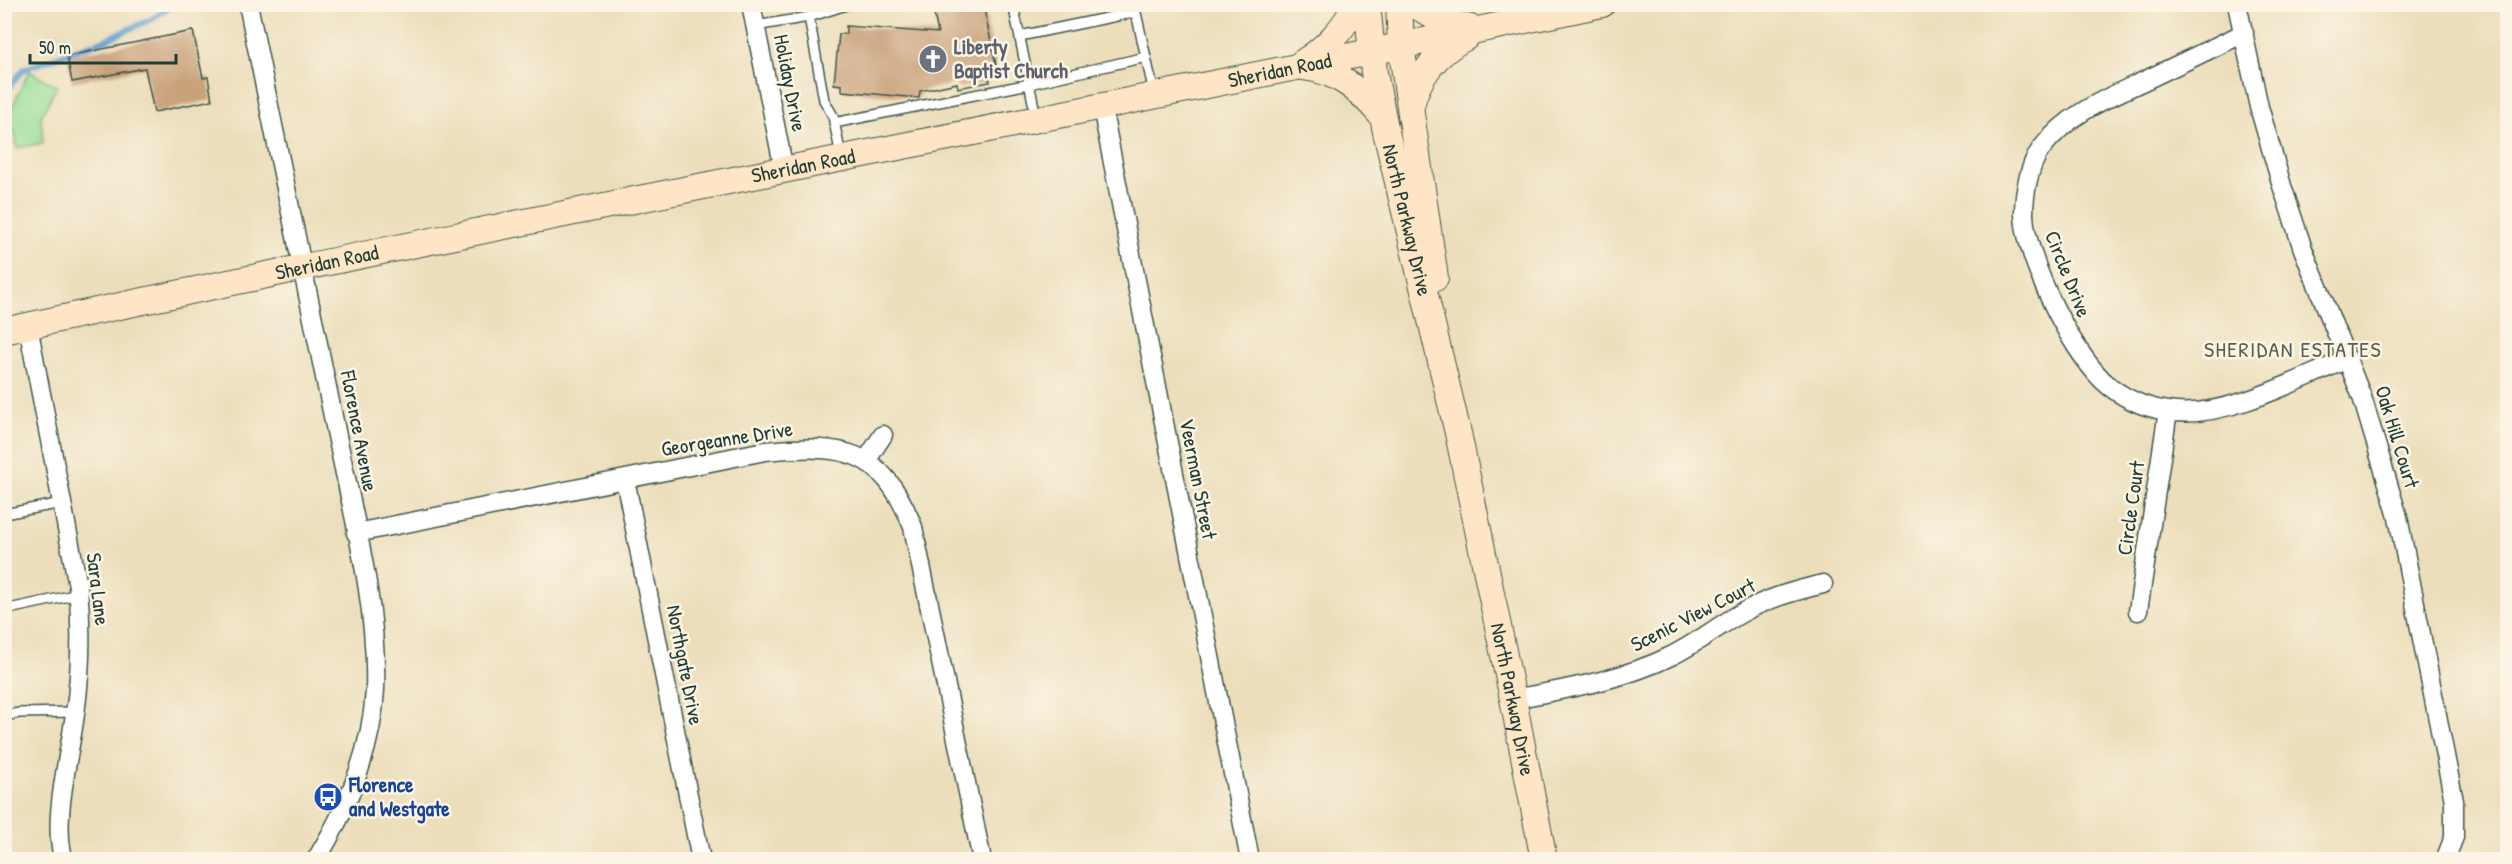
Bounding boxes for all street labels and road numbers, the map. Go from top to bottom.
street label: Holiday Drive [767,32,814,134]
street label: Sheridan Road [1225,45,1334,95]
street label: Sheridan Road [749,141,857,190]
street label: North Parkway Drive [1375,141,1440,299]
street label: Circle Drive [2038,226,2099,321]
street label: Sheridan Road [272,237,381,287]
street label: Florence Avenue [333,367,385,494]
street label: Oak Hill Court [2368,382,2427,492]
street label: Georgeanne Drive [659,414,795,463]
street label: Veerman Street [1173,416,1225,542]
street label: Circle Court [2110,458,2152,557]
street label: Sara Lane [80,551,117,627]
street label: Scenic View Court [1625,570,1761,658]
street label: Northgate Drive [660,603,711,727]
street label: North Parkway Drive [1484,620,1542,778]

